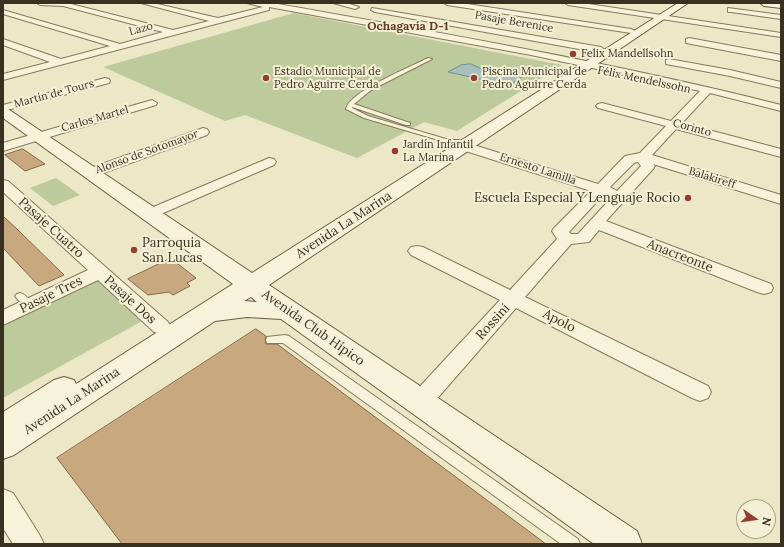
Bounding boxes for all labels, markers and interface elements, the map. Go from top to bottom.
street label: Pasaje Berenice [474,9,554,35]
street label: Lazo [128,19,154,39]
district label: Ochagavía D-1 [367,20,449,34]
place label: Felix Mandellsohn [581,47,673,61]
marker: Felix Mandellsohn [568,49,578,59]
street label: Félix Mendelssohn [596,64,692,96]
place label: Estadio Municipal de Pedro Aguirre Cerda [274,65,381,91]
place label: Piscina Municipal de Pedro Aguirre Cerda [482,65,587,91]
marker: Estadio Municipal de Pedro Aguirre Cerda [261,73,271,83]
marker: Piscina Municipal de Pedro Aguirre Cerda [469,73,479,83]
street label: Martín de Tours [13,77,95,111]
street label: Carlos Martel [60,103,130,135]
street label: Corinto [671,117,713,139]
street label: Alonso de Sotomayor [94,127,200,177]
place label: Jardín Infantil La Marina [403,138,473,164]
marker: Jardín Infantil La Marina [390,146,400,156]
street label: Ernesto Lamilla [498,150,578,188]
street label: Balakireff [687,165,737,191]
street label: Avenida La Marina [293,188,395,262]
place label: Escuela Especial Y Lenguaje Rocio [474,190,680,206]
marker: Escuela Especial Y Lenguaje Rocio [683,193,693,203]
street label: Pasaje Cuatro [15,195,87,261]
place label: Parroquia San Lucas [142,235,202,266]
street label: Anacreonte [645,236,715,276]
marker: Parroquia San Lucas [129,245,139,255]
street label: Pasaje Tres [17,273,85,317]
street label: Pasaje Dos [101,273,159,327]
street label: Avenida Club Hípico [259,287,367,369]
street label: Rossini [473,301,513,343]
street label: Apolo [540,306,578,336]
street label: Avenida La Marina [21,364,123,438]
north arrow [736,499,776,539]
text: N [759,516,774,527]

